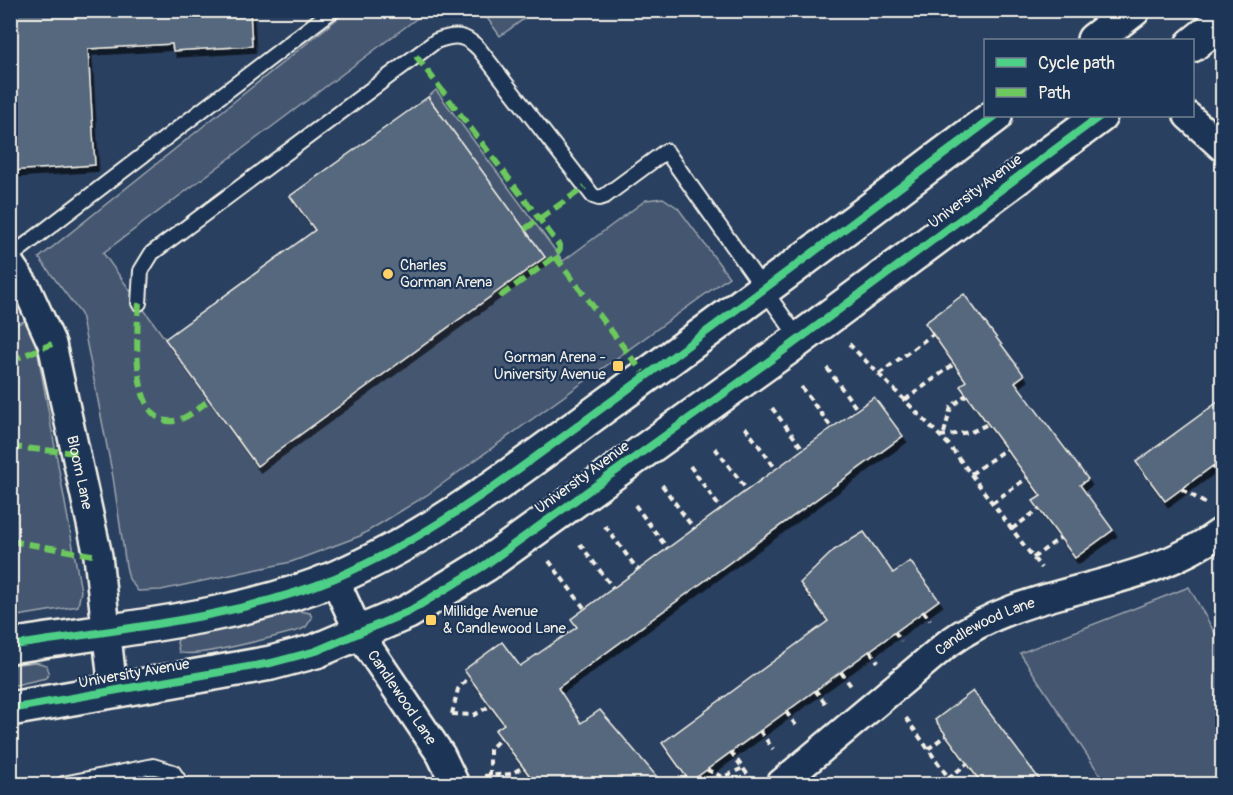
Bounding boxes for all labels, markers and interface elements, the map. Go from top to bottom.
legend [984,39,1194,117]
text: Cycle path [1038,52,1115,75]
text: Path [1038,82,1071,105]
street label: University Avenue [925,150,1026,233]
place label: Charles Gorman Arena [400,256,492,292]
marker: Charles Gorman Arena [381,267,395,281]
place label: Gorman Arena - University Avenue [494,348,607,384]
marker: Gorman Arena - University Avenue [611,359,625,373]
street label: Bloom Lane [62,434,97,512]
street label: University Avenue [531,436,634,518]
street label: Candlewood Lane [931,593,1038,660]
place label: Millidge Avenue & Candlewood Lane [443,602,567,638]
marker: Millidge Avenue & Candlewood Lane [424,613,438,627]
street label: Candlewood Lane [363,647,441,749]
street label: University Avenue [77,654,192,693]

